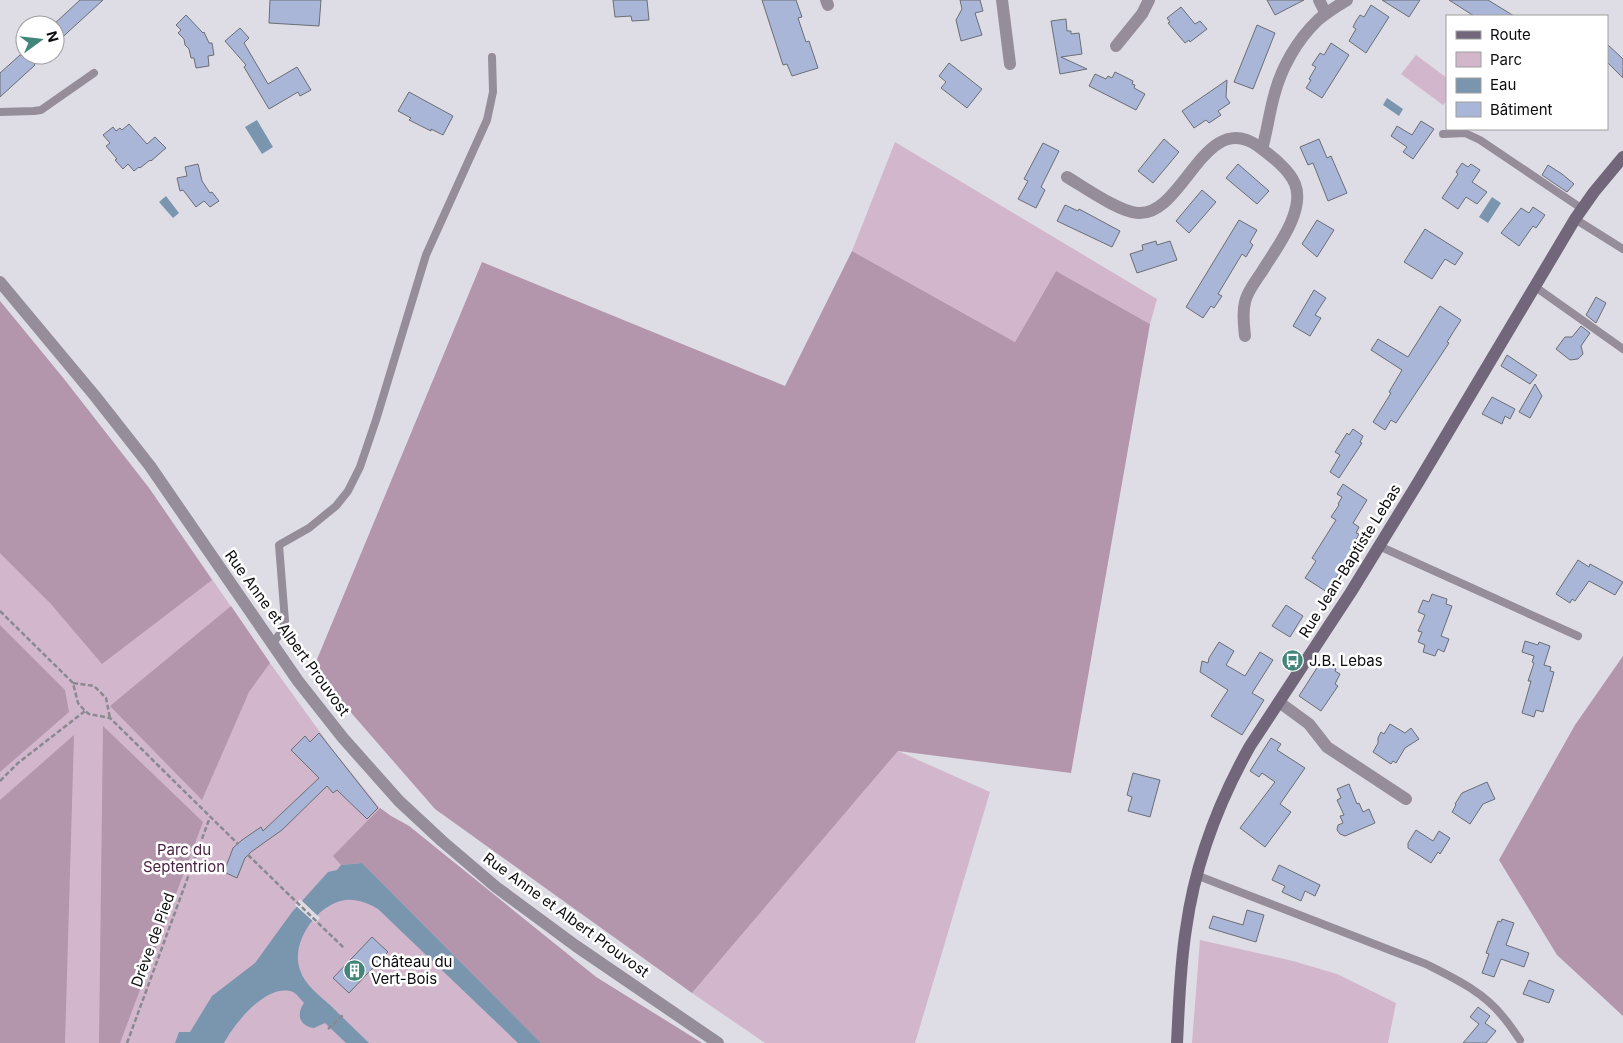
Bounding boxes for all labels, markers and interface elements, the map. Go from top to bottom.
north arrow [15,15,65,65]
legend [1446,15,1608,130]
text: Route [1490,25,1531,44]
text: N [43,29,63,44]
text: Parc [1490,50,1522,69]
text: Eau [1490,75,1516,94]
text: Bâtiment [1490,100,1553,119]
street label: Rue Jean-Baptiste Lebas [1294,480,1405,641]
street label: Rue Anne et Albert Prouvost [221,546,354,719]
bus stop icon: J.B. Lebas [1281,649,1305,673]
place label: J.B. Lebas [1309,651,1383,670]
park label: Parc du Septentrion [143,840,225,876]
street label: Rue Anne et Albert Prouvost [480,848,653,981]
street label: Drève de Pied [127,890,178,990]
place label: Château du Vert-Bois [371,952,452,988]
building icon: Château du Vert-Bois [343,959,367,983]

